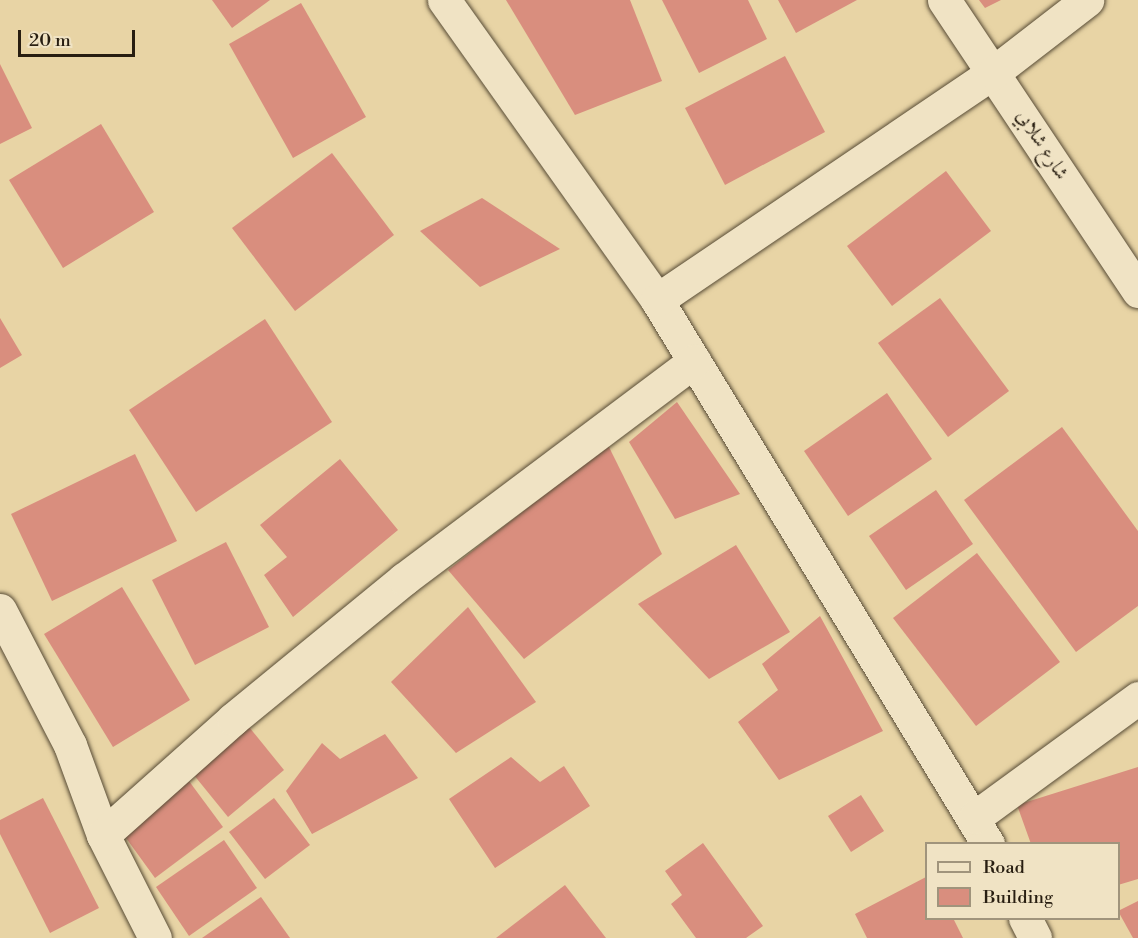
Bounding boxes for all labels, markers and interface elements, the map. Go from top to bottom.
scale bar [21,18,138,56]
text: 20 m [29,29,71,52]
street label: شارع شلابي [1011,105,1073,185]
legend [925,842,1120,920]
text: Road [983,856,1025,879]
text: Building [983,886,1053,909]

